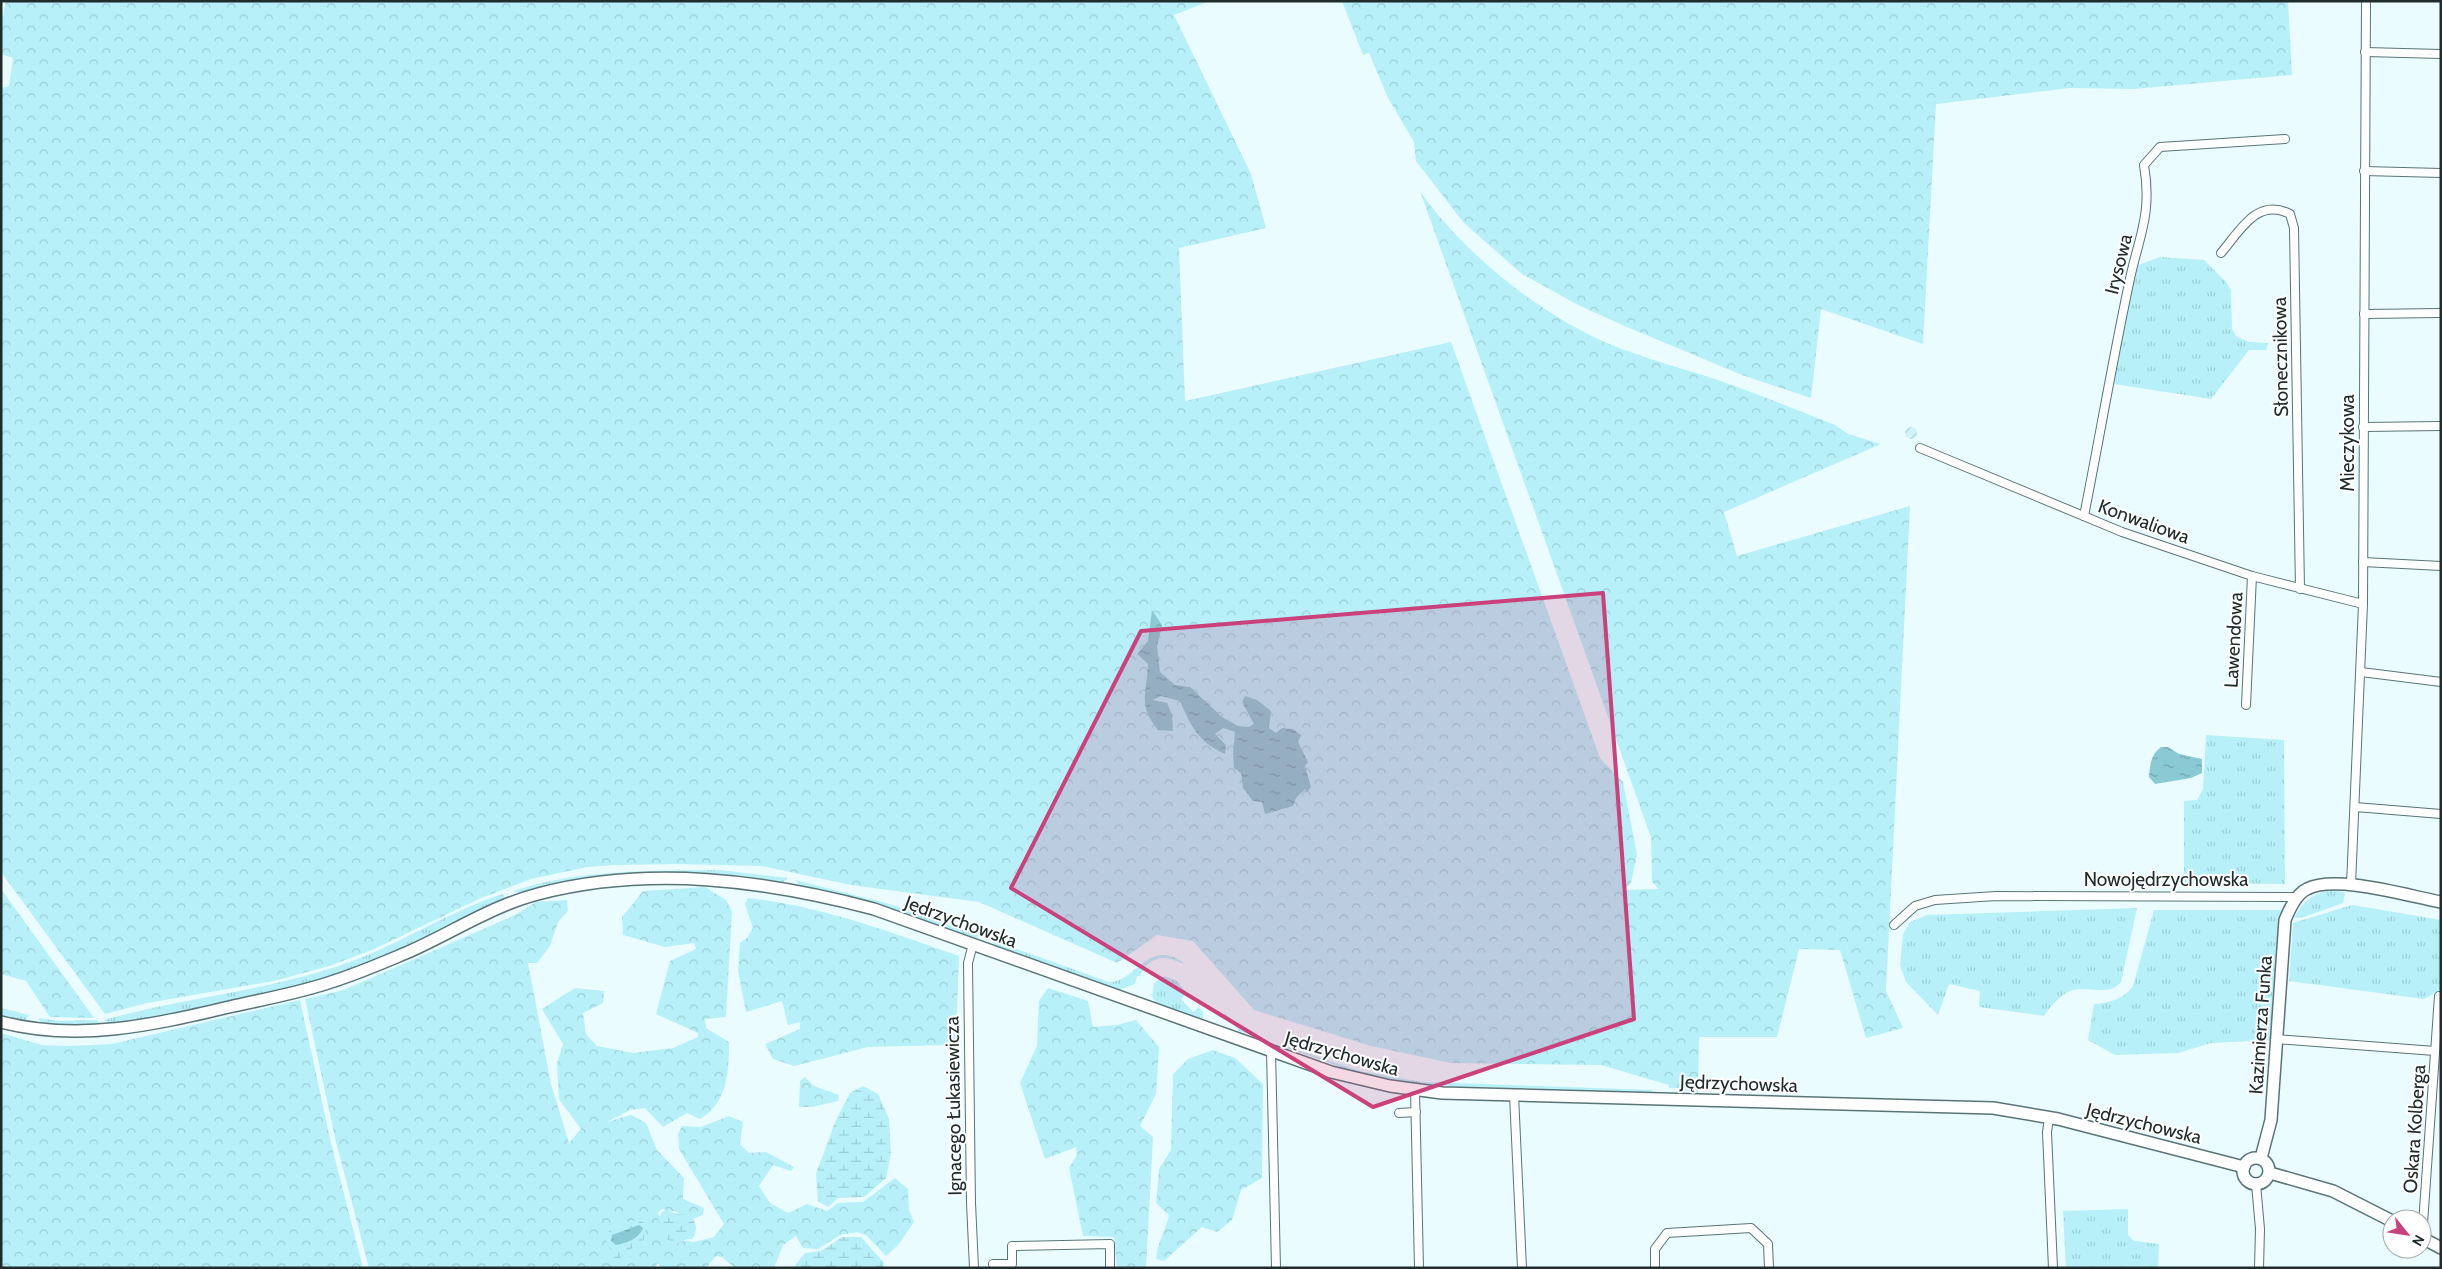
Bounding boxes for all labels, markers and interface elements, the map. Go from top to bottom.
street label: Irysowa [2100,232,2137,297]
street label: Słonecznikowa [2268,297,2293,417]
street label: Mieczykowa [2336,394,2359,492]
street label: Konwaliowa [2095,494,2193,549]
street label: Lawendowa [2219,591,2247,689]
street label: Nowojędrzychowska [2084,868,2248,891]
street label: Jędrzychowska [901,890,1020,952]
street label: Kazimierza Funka [2244,955,2277,1095]
street label: Ignacego Łukasiewicza [940,1016,967,1196]
street label: Jędrzychowska [1281,1026,1402,1081]
street label: Oskara Kolberga [2399,1064,2430,1194]
street label: Jędrzychowska [1679,1070,1798,1097]
street label: Jędrzychowska [2083,1098,2204,1149]
north arrow [2382,1209,2432,1259]
text: N [2408,1232,2429,1249]

